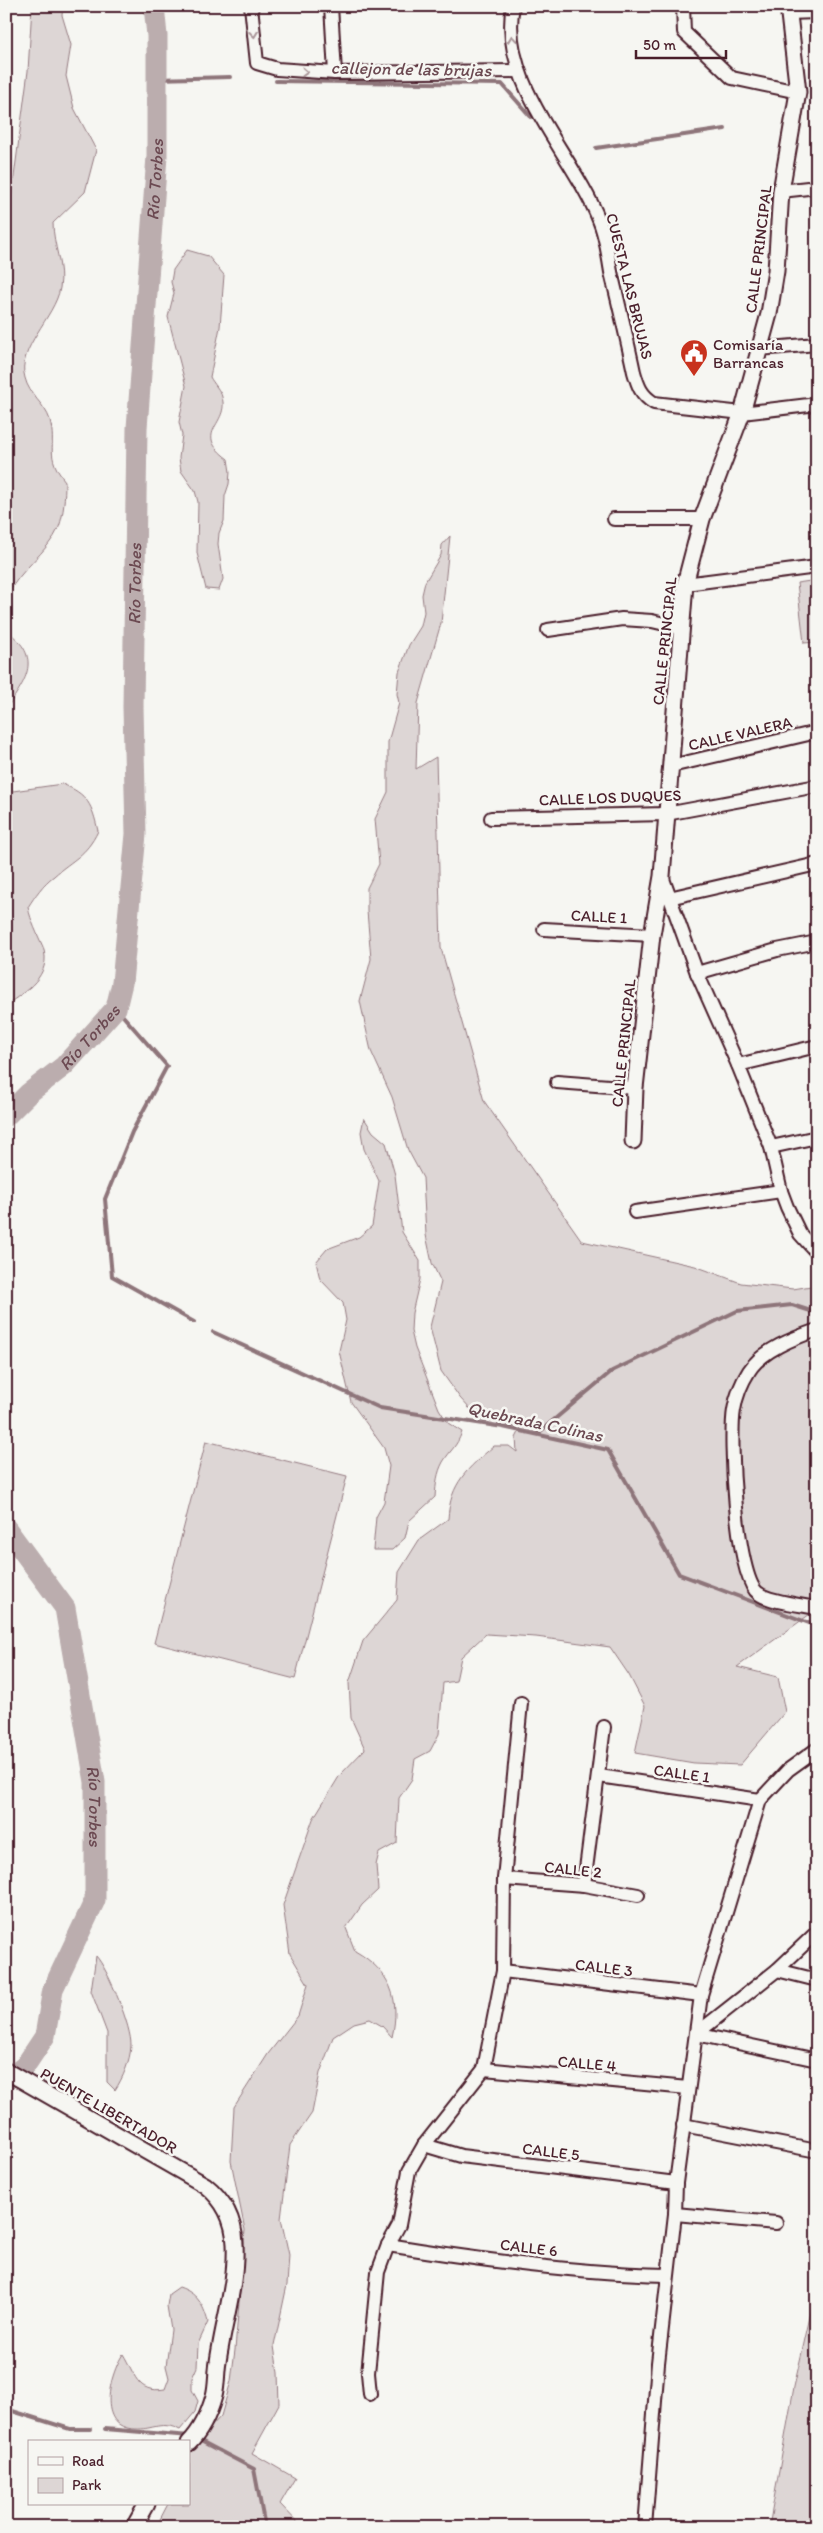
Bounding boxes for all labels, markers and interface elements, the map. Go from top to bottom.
scale bar [636,28,726,60]
one-way arrow [248,31,259,39]
one-way arrow [507,35,518,43]
text: 50 m [643,36,676,54]
water label: callejon de las brujas [330,57,492,81]
one-way arrow [301,66,309,77]
water label: Río Torbes [141,138,168,221]
street label: CALLE PRINCIPAL [741,184,776,314]
street label: CUESTA LAS BRUJAS [602,211,657,361]
place label: Comisaría Barrancas [713,335,784,372]
public building icon: Comisaría Barrancas [679,338,709,377]
water label: Río Torbes [123,542,146,625]
street label: CALLE PRINCIPAL [648,576,681,706]
street label: CALLE VALERA [686,712,794,755]
street label: CALLE LOS DUQUES [538,786,682,809]
street label: CALLE 1 [570,906,628,927]
street label: CALLE PRINCIPAL [607,978,640,1108]
water label: Río Torbes [54,999,125,1075]
water label: Quebrada Colinas [465,1397,606,1447]
street label: CALLE 1 [653,1760,712,1787]
water label: Río Torbes [81,1764,106,1848]
street label: CALLE 2 [543,1857,603,1882]
street label: CALLE 3 [574,1955,634,1980]
street label: CALLE 4 [557,2051,617,2076]
street label: PUENTE LIBERTADOR [37,2064,181,2157]
street label: CALLE 5 [521,2139,581,2164]
street label: CALLE 6 [499,2235,559,2260]
legend [28,2440,190,2506]
text: Road [72,2452,105,2470]
text: Park [72,2476,102,2494]

